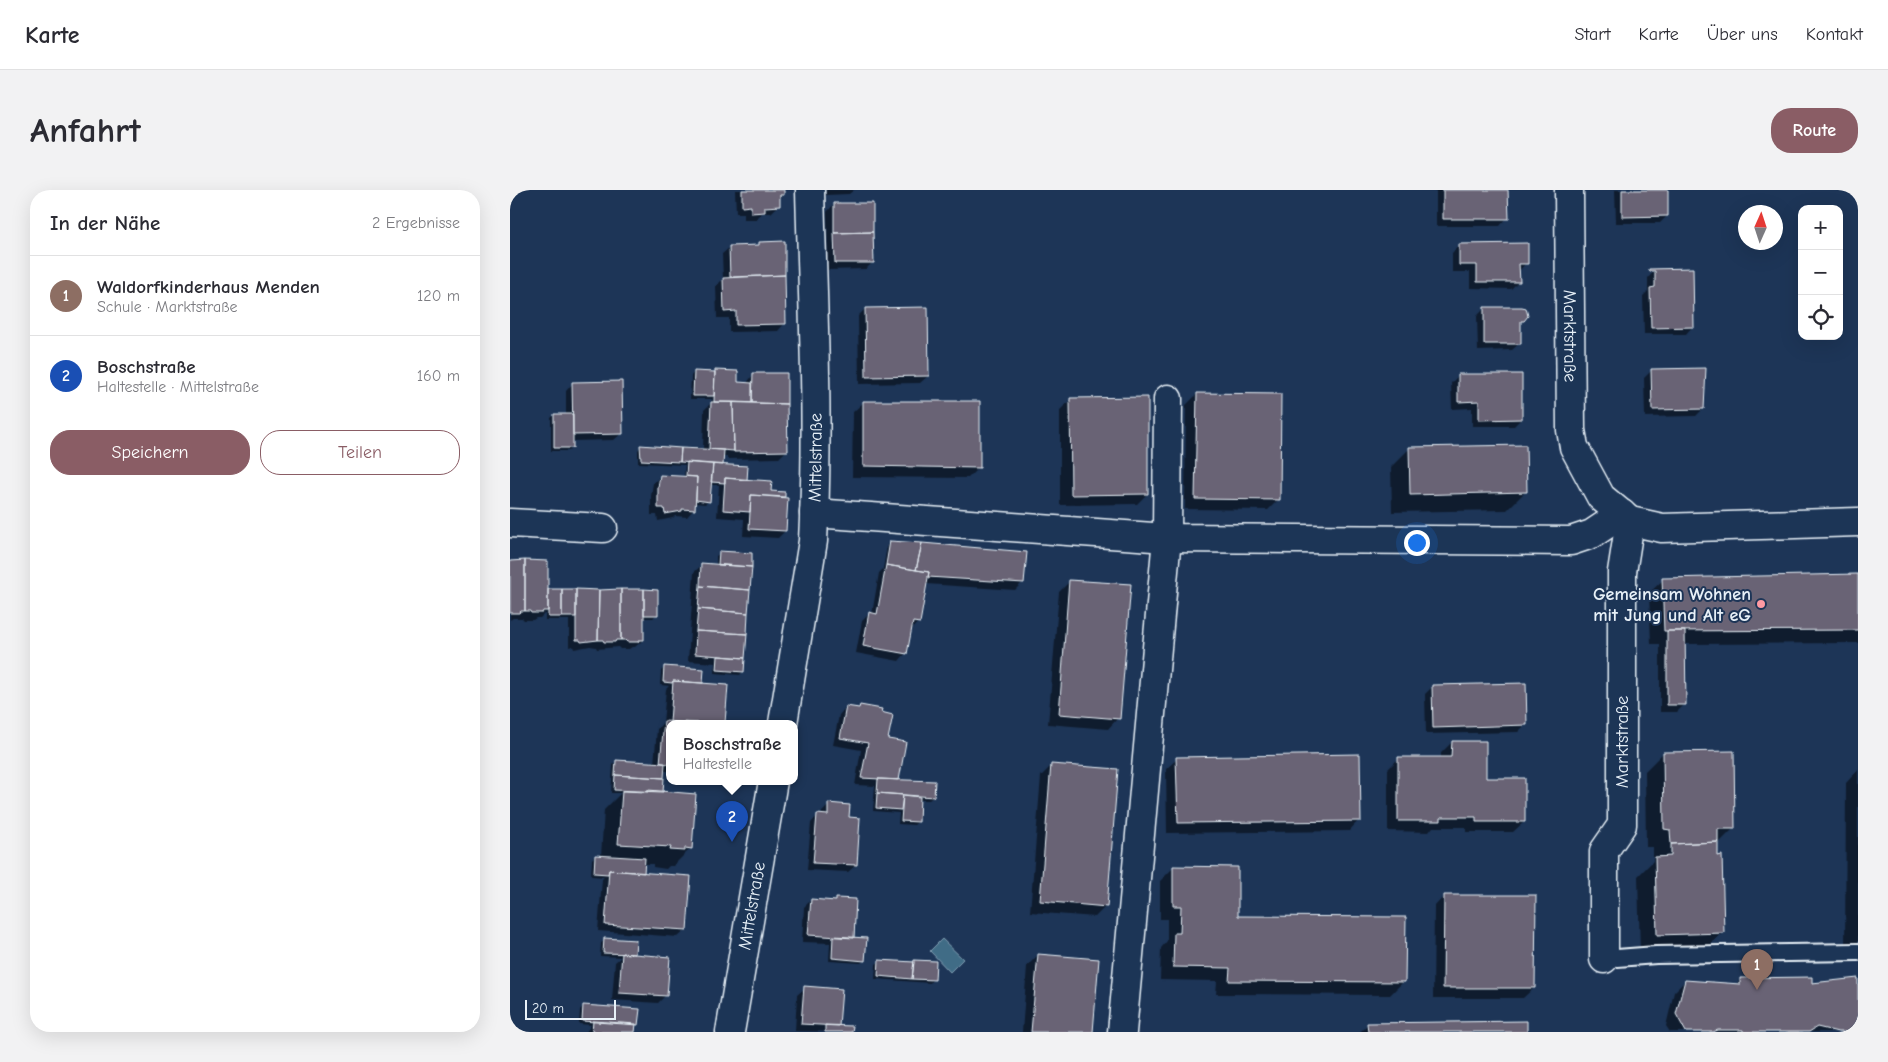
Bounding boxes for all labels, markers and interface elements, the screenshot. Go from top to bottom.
text: Karte [25,21,79,49]
text: Start [1574,24,1611,45]
text: Karte [1639,24,1679,45]
text: Über uns [1707,24,1778,45]
text: Kontakt [1806,24,1863,45]
button: Route [1771,108,1858,153]
text: Anfahrt [30,110,141,151]
north arrow [1738,205,1783,250]
map controls [1798,205,1843,340]
button: + [1798,205,1843,250]
text: In der Nähe [50,211,160,235]
text: 2 Ergebnisse [372,214,460,232]
button: − [1798,250,1843,295]
text: Waldorfkinderhaus Menden [97,276,320,298]
text: 1 [63,287,69,305]
text: 120 m [417,287,460,305]
street label: Marktstraße [1559,290,1581,382]
button: locate [1798,295,1843,340]
text: Schule · Marktstraße [97,298,238,316]
text: Boschstraße [97,356,196,378]
text: 2 [62,367,70,385]
text: 160 m [417,367,460,385]
text: Haltestelle · Mittelstraße [97,378,259,396]
street label: Mittelstraße [805,413,827,502]
button: Speichern [50,430,250,475]
button: Teilen [260,430,460,475]
your location [1404,530,1430,556]
place label: Gemeinsam Wohnen mit Jung und Alt eG [1593,584,1751,626]
marker: Gemeinsam Wohnen mit Jung und Alt eG [1755,598,1767,610]
street label: Marktstraße [1612,696,1633,788]
popup [666,720,798,785]
text: Boschstraße [683,733,781,755]
text: Haltestelle [683,755,752,773]
pin: 2 [716,801,748,842]
street label: Mittelstraße [734,860,770,952]
pin: 1 [1741,949,1773,990]
scale bar [525,997,616,1020]
text: 20 m [532,1000,564,1017]

